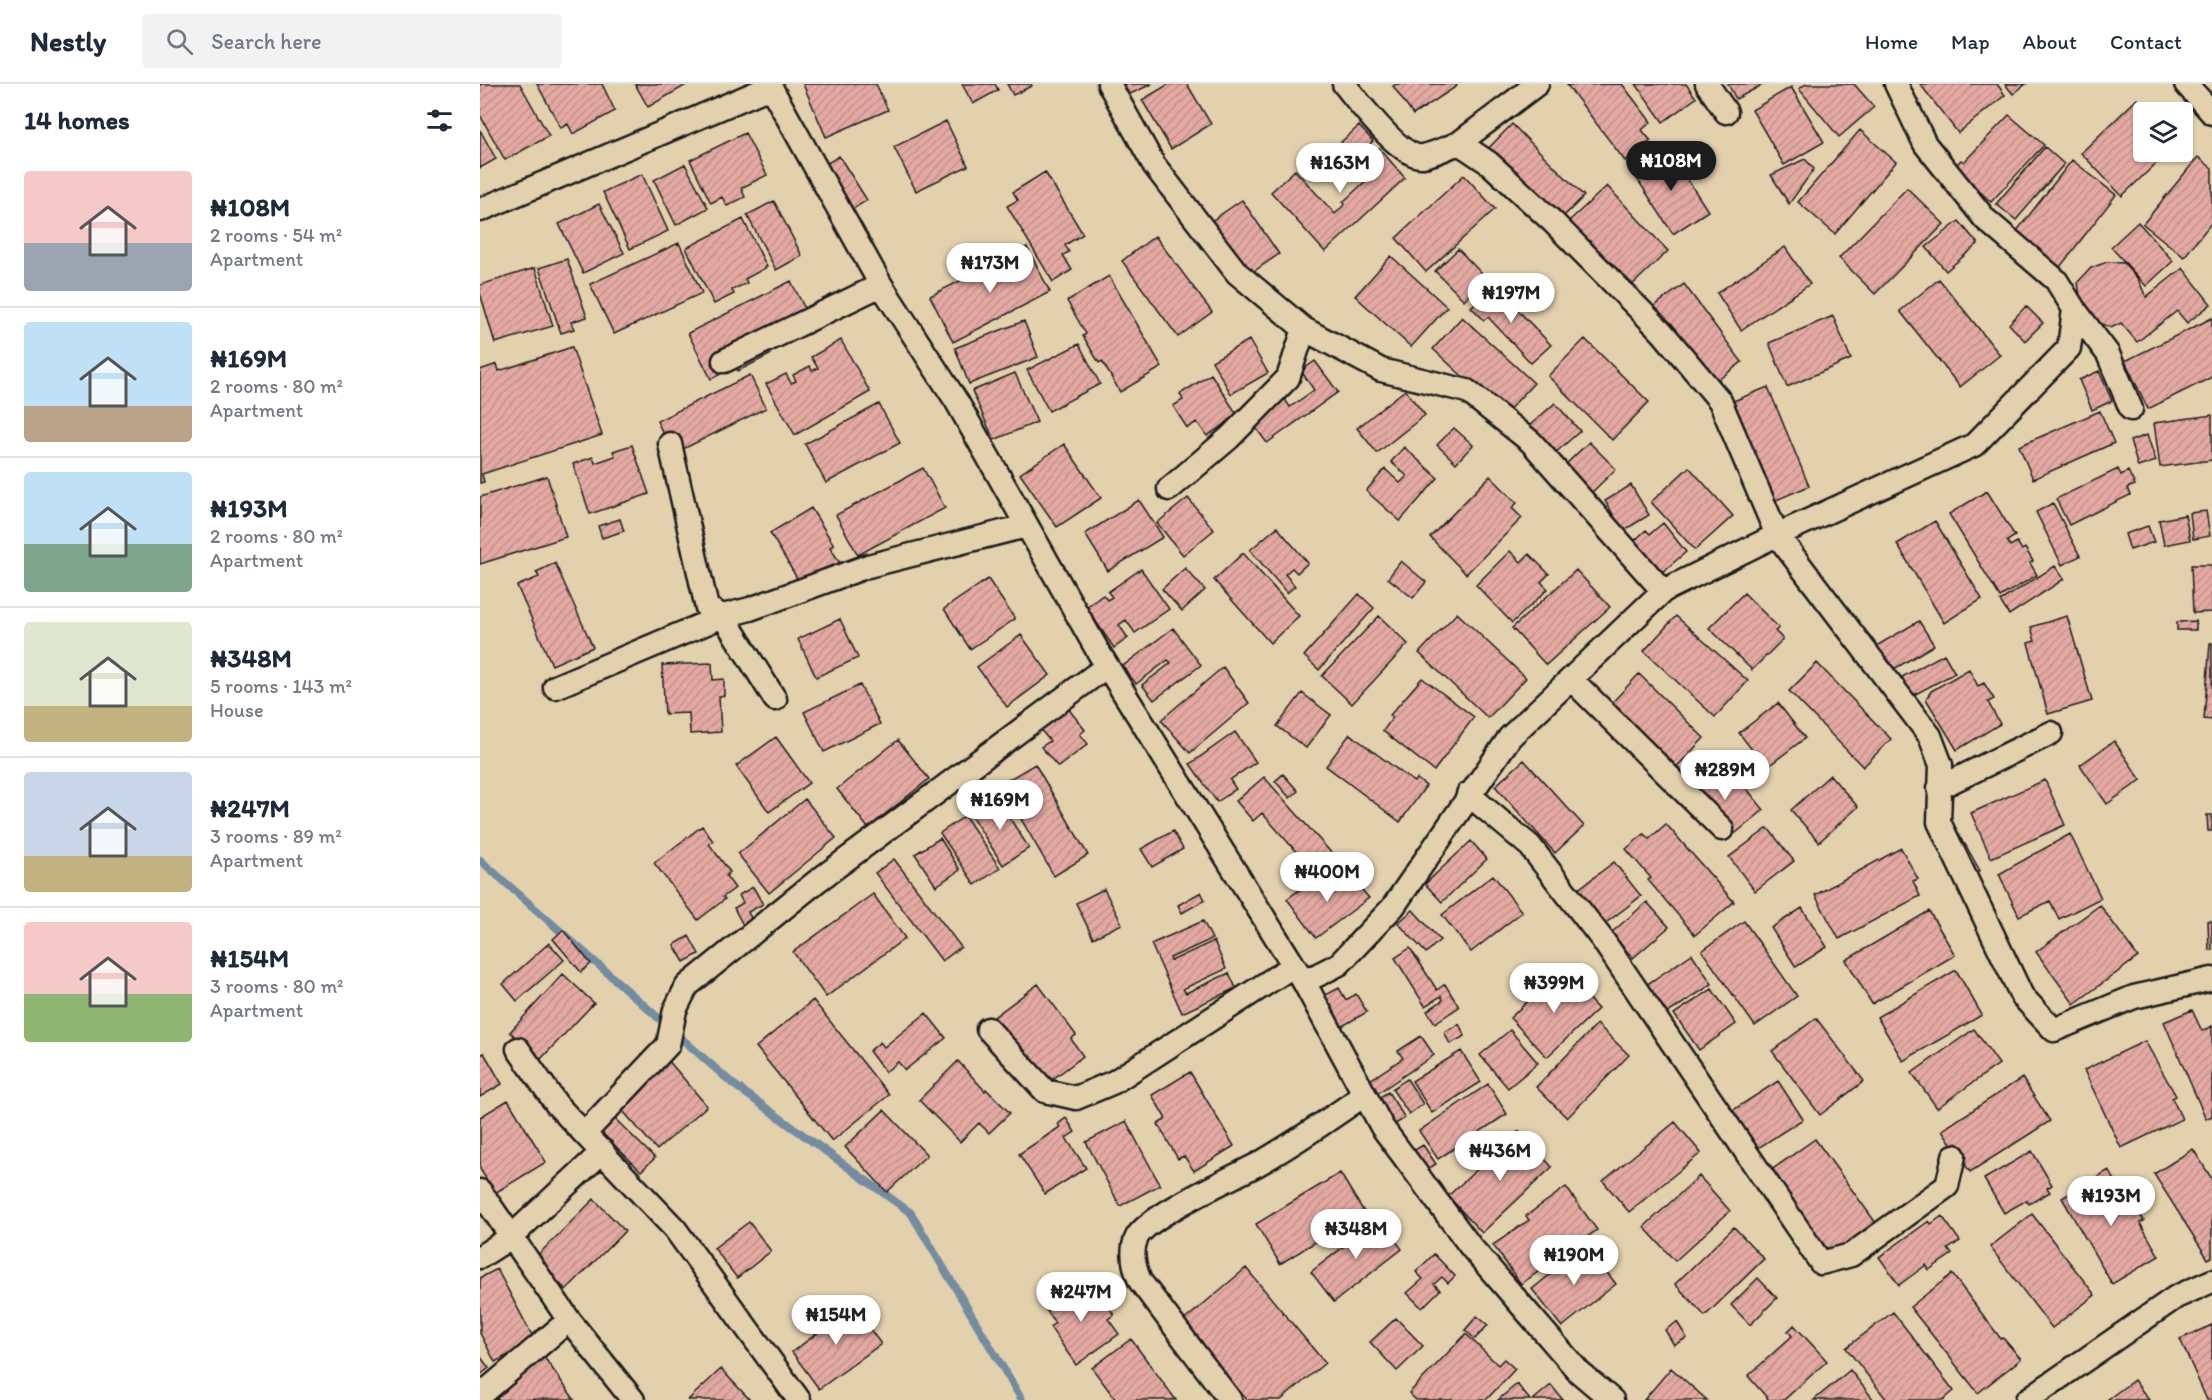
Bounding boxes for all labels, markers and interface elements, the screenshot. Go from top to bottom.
search box [142,14,562,68]
text: Nestly [30,24,106,58]
icon: search [163,25,196,58]
text: Search here [211,28,322,55]
text: Home [1865,29,1918,54]
text: Map [1951,29,1990,54]
text: About [2023,29,2077,54]
text: Contact [2110,29,2182,54]
map controls [2133,102,2193,162]
button: layers [2133,102,2193,162]
text: 14 homes [24,104,130,136]
icon: filters [423,104,456,137]
pin: ₦108M [1629,141,1713,192]
pin: ₦163M [1298,143,1382,194]
text: ₦108M [1640,148,1702,172]
text: ₦163M [1310,150,1370,174]
text: ₦108M [210,191,290,223]
icon: home [72,195,144,267]
text: 2 rooms · 54 m² [210,223,342,247]
pin: ₦173M [948,243,1032,294]
text: Apartment [210,247,303,271]
text: ₦173M [960,250,1020,274]
pin: ₦197M [1469,273,1553,324]
text: ₦197M [1482,280,1540,304]
text: ₦169M [210,342,287,374]
icon: home [72,346,144,418]
text: 2 rooms · 80 m² [210,374,343,398]
text: Apartment [210,398,303,422]
text: ₦193M [210,492,288,524]
icon: home [72,496,144,568]
text: 2 rooms · 80 m² [210,524,343,548]
text: Apartment [210,548,303,572]
text: ₦348M [210,642,292,674]
icon: home [72,646,144,718]
text: 5 rooms · 143 m² [210,674,352,698]
text: House [210,698,264,722]
pin: ₦289M [1683,750,1767,801]
text: ₦289M [1695,757,1756,781]
pin: ₦169M [958,780,1042,831]
text: ₦169M [970,787,1030,811]
text: ₦247M [210,792,290,824]
icon: home [72,796,144,868]
text: 3 rooms · 89 m² [210,824,342,848]
text: Apartment [210,848,303,872]
pin: ₦400M [1285,852,1369,903]
text: ₦400M [1294,859,1360,883]
text: ₦154M [210,942,289,974]
icon: home [72,946,144,1018]
pin: ₦399M [1512,963,1596,1014]
text: ₦399M [1524,970,1584,994]
text: 3 rooms · 80 m² [210,974,343,998]
text: Apartment [210,998,303,1022]
pin: ₦436M [1458,1131,1542,1182]
text: ₦436M [1469,1138,1531,1162]
pin: ₦193M [2069,1176,2153,1227]
text: ₦193M [2081,1183,2141,1207]
pin: ₦348M [1314,1209,1398,1260]
text: ₦348M [1325,1216,1387,1240]
pin: ₦190M [1532,1235,1616,1286]
text: ₦190M [1543,1242,1605,1266]
pin: ₦247M [1039,1272,1123,1323]
text: ₦247M [1050,1279,1112,1303]
pin: ₦154M [794,1295,878,1346]
text: ₦154M [806,1302,866,1326]

